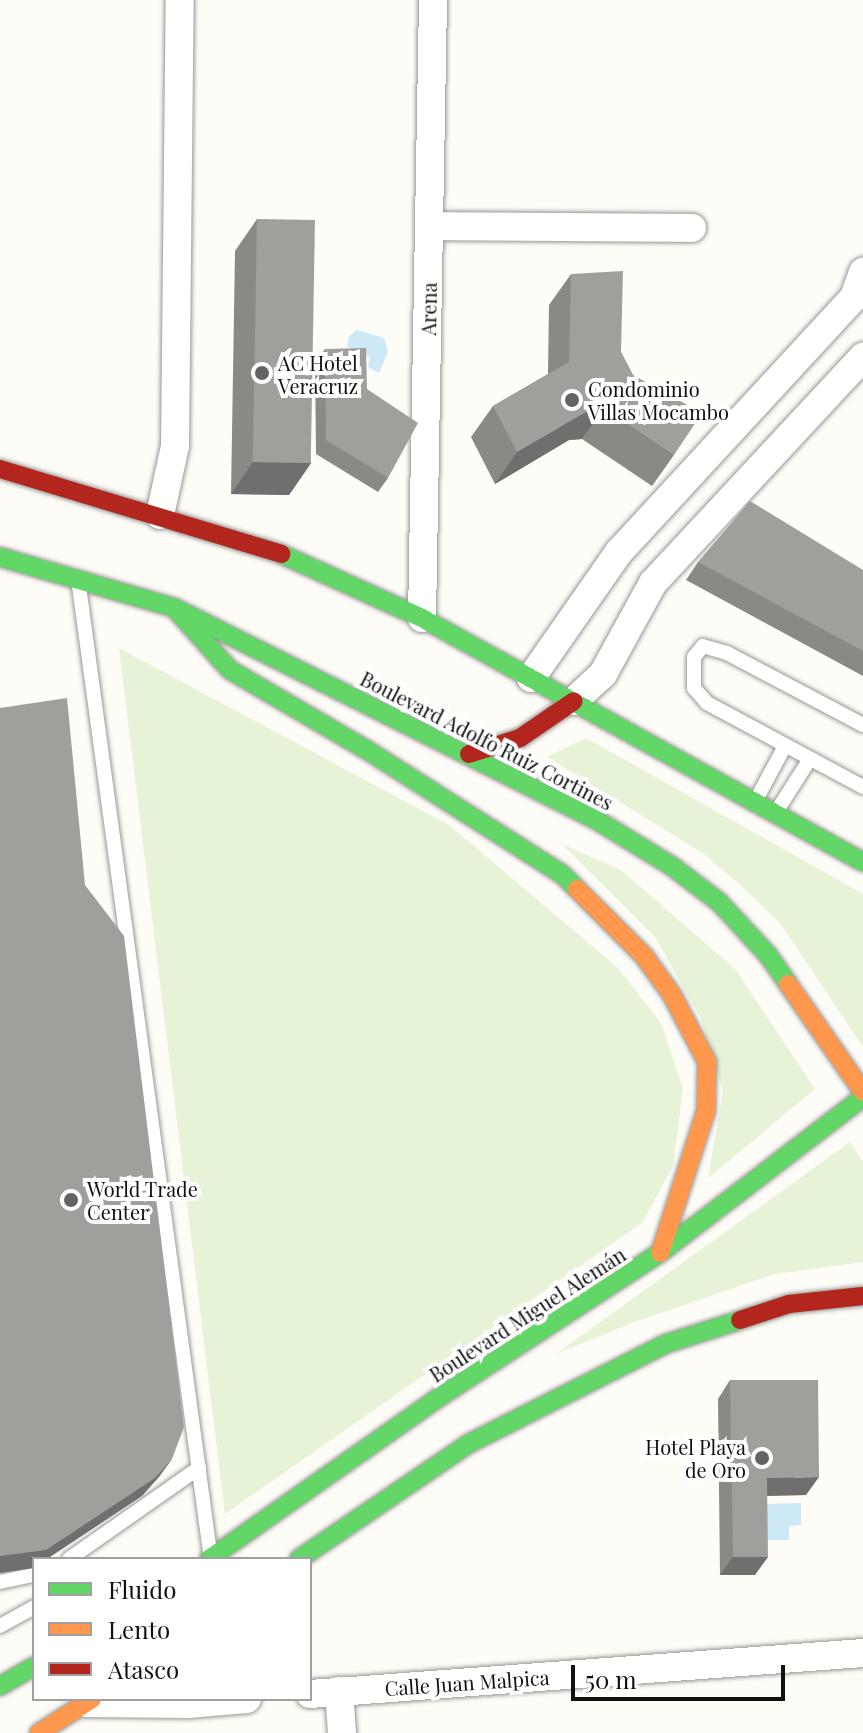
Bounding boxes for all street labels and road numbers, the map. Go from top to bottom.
street label: Arena [416,282,440,336]
street label: Boulevard Adolfo Ruiz Cortines [356,666,618,814]
street label: Boulevard Miguel Alemán [424,1241,630,1387]
street label: Calle Juan Malpica [384,1664,550,1700]

